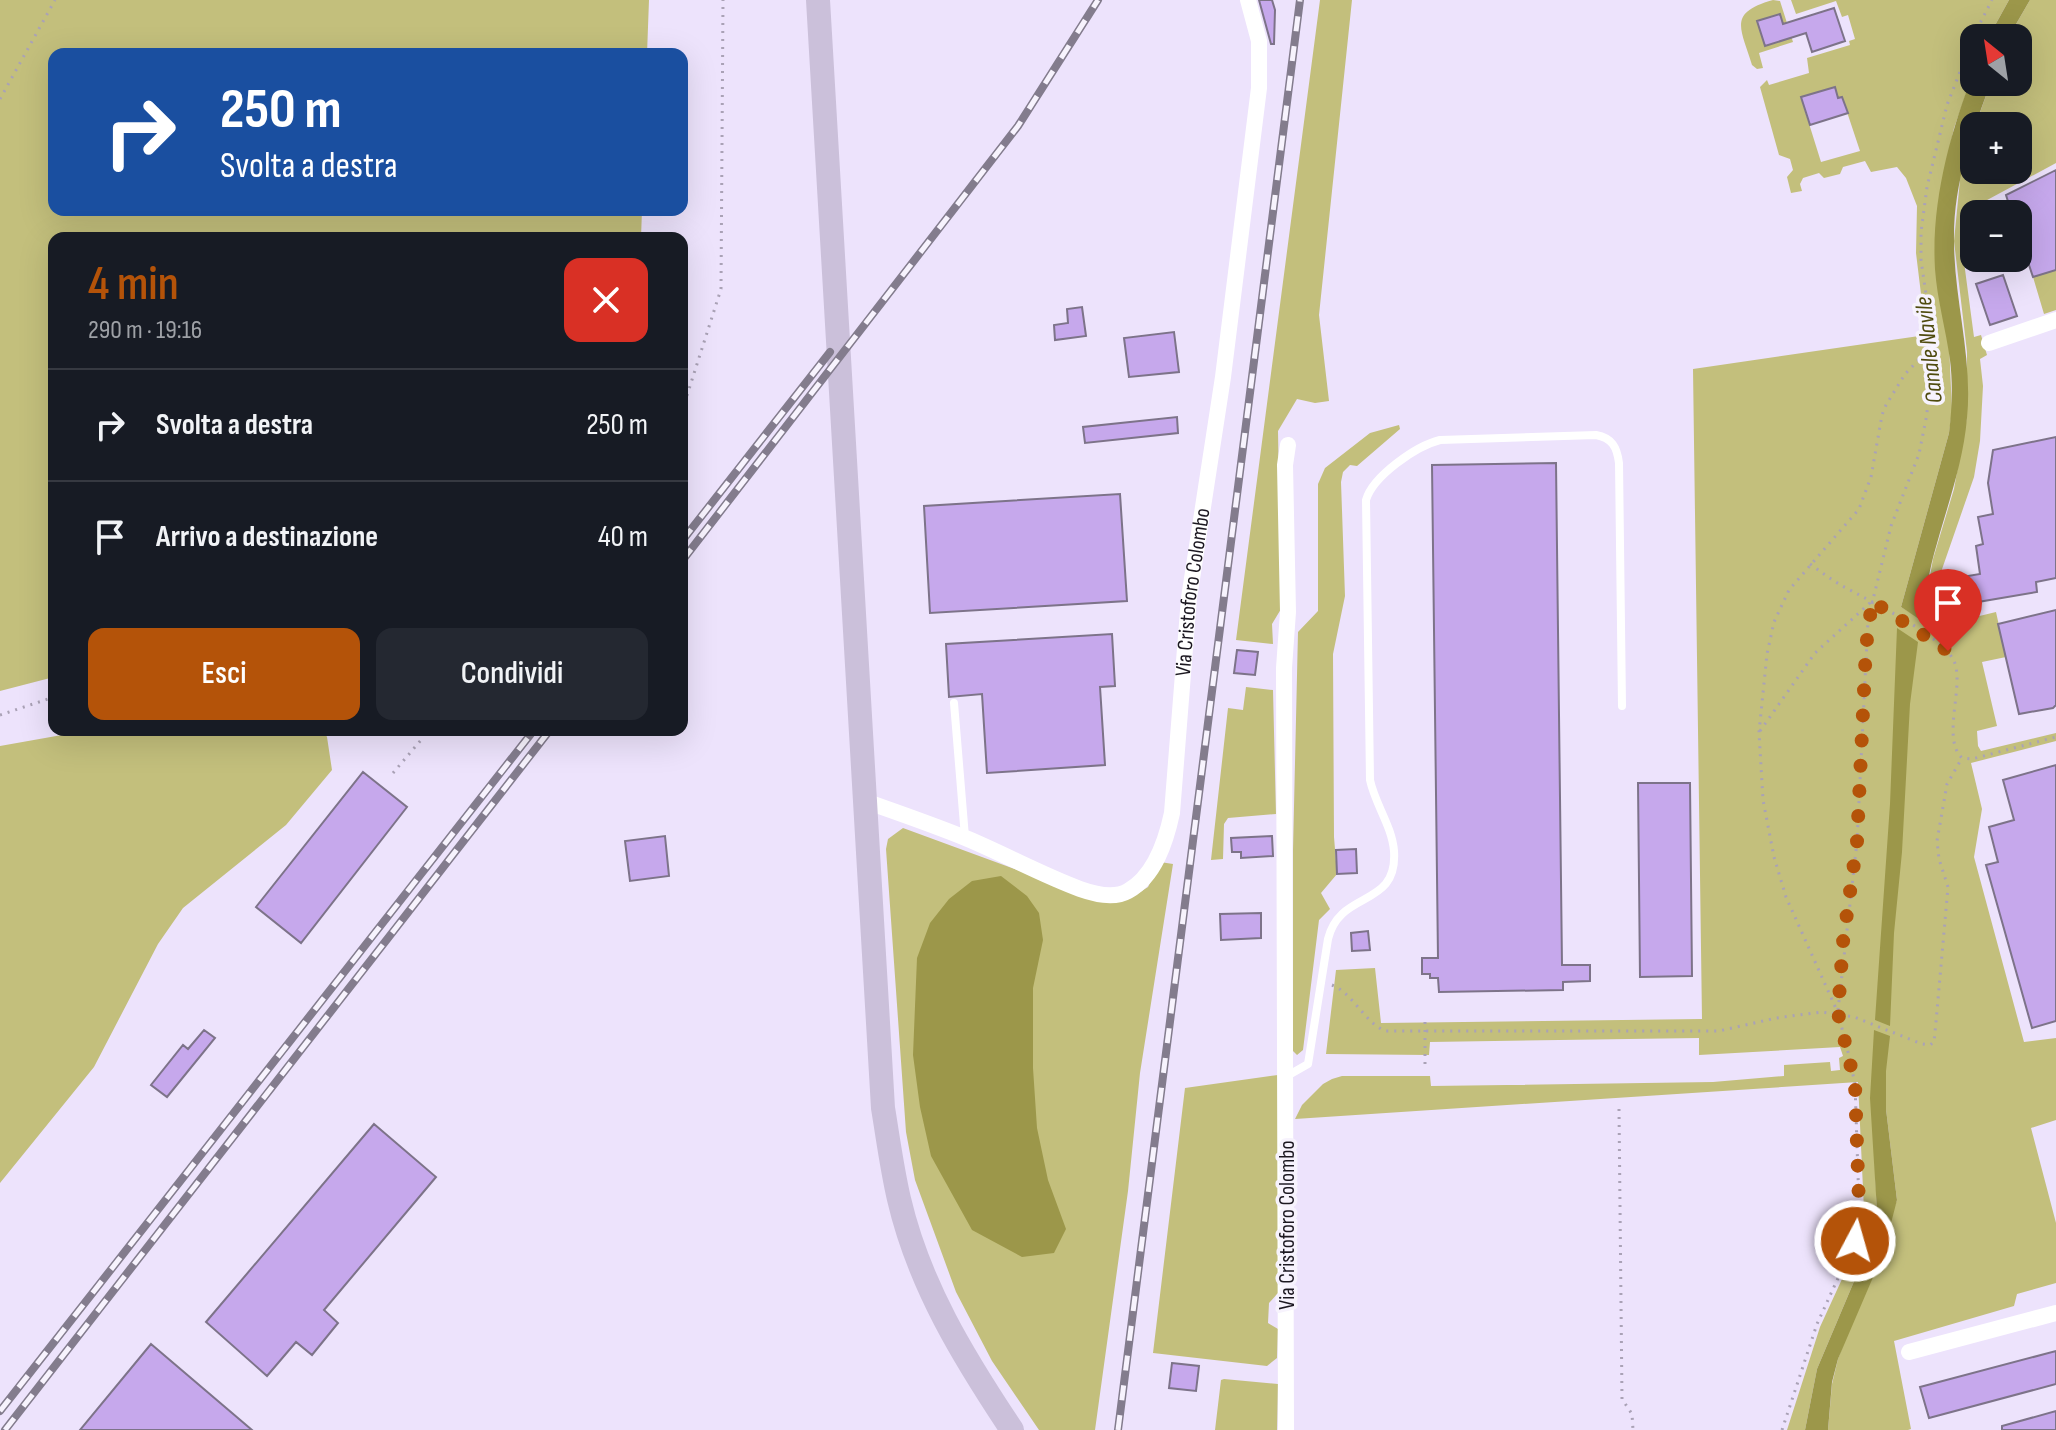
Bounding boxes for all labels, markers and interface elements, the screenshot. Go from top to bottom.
north arrow [1960,24,2032,96]
map controls [1960,24,2032,272]
text: 250 m [220,77,342,144]
icon: right [88,80,192,184]
button: + [1960,112,2032,184]
text: Svolta a destra [220,145,398,188]
button: − [1960,200,2032,272]
text: 4 min [88,256,179,313]
button: close [564,258,648,342]
water label: Canale Navile [1909,295,1949,405]
text: 290 m · 19:16 [88,315,202,346]
icon: right [88,403,132,447]
text: Svolta a destra [156,407,313,443]
text: 250 m [586,407,648,443]
street label: Via Cristoforo Colombo [1169,506,1216,677]
icon: arrive [88,515,132,559]
text: Arrivo a destinazione [156,519,378,555]
text: 40 m [598,519,648,555]
pin [1914,569,1982,651]
icon: arrive [1926,581,1970,625]
button: Esci [88,628,360,720]
button: Condividi [376,628,648,720]
street label: Via Cristoforo Colombo [1274,1140,1301,1310]
position arrow [1813,1199,1897,1283]

